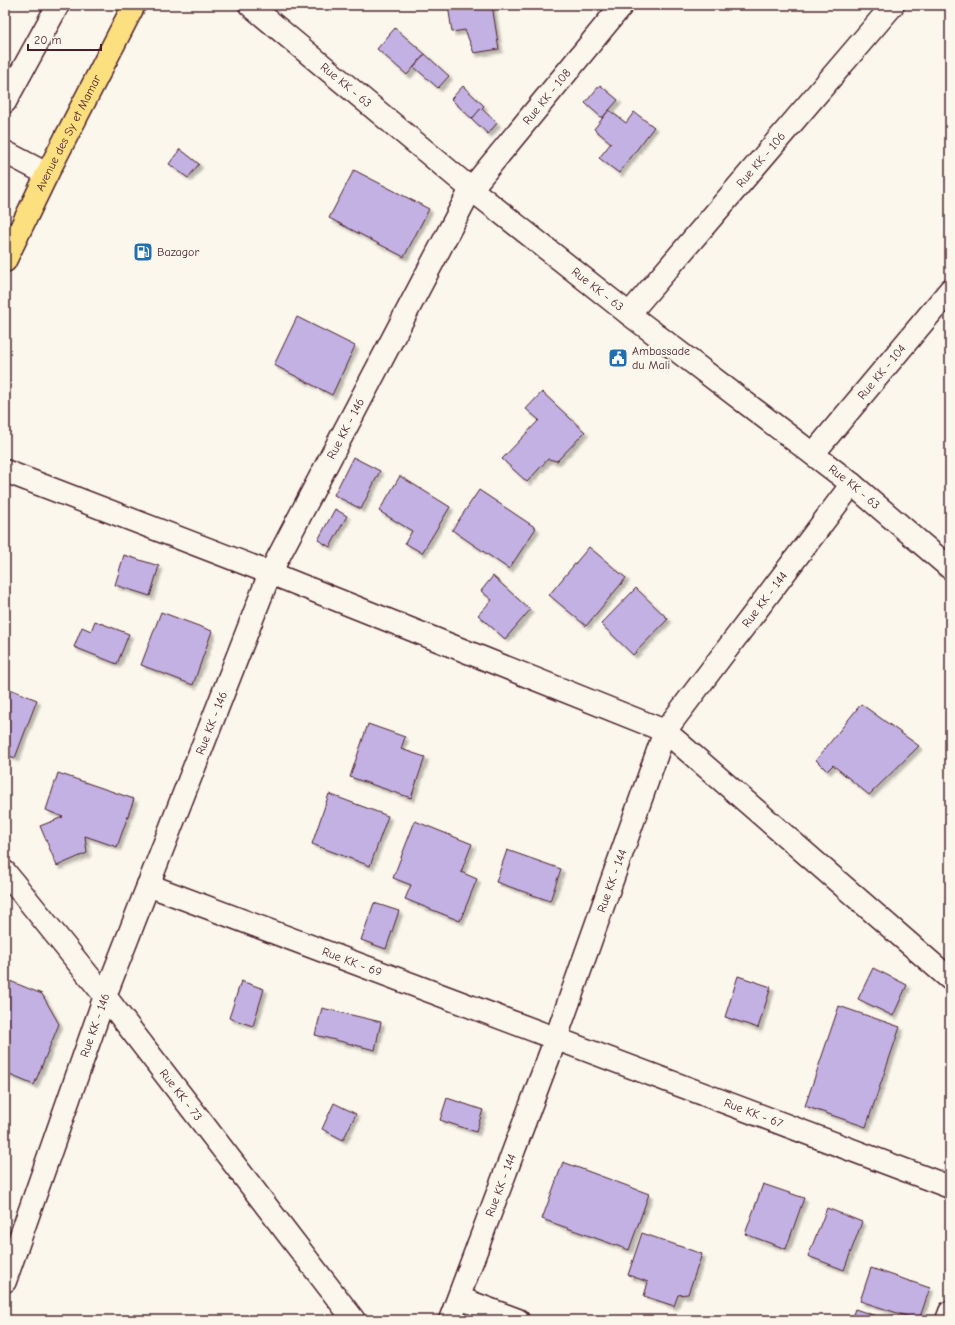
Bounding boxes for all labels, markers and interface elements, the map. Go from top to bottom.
scale bar [28,26,101,52]
text: 20 m [34,33,62,47]
street label: Rue KK - 63 [318,60,374,110]
street label: Rue KK - 108 [520,66,574,127]
street label: Avenue des Sy et Mamar [33,72,104,193]
street label: Rue KK - 106 [733,129,788,190]
fuel station icon: Bazagor [132,241,154,263]
place label: Bazagor [157,245,199,259]
street label: Rue KK - 63 [569,264,626,314]
street label: Rue KK - 104 [855,341,909,402]
place label: Ambassade du Mali [632,344,690,372]
public building icon: Ambassade du Mali [607,347,629,369]
street label: Rue KK - 146 [324,396,367,461]
street label: Rue KK - 63 [826,462,883,512]
street label: Rue KK - 144 [739,569,790,630]
street label: Rue KK - 146 [193,689,230,757]
street label: Rue KK - 144 [594,847,629,914]
street label: Rue KK - 69 [320,944,384,979]
street label: Rue KK - 146 [77,991,112,1059]
street label: Rue KK - 73 [157,1066,205,1123]
street label: Rue KK - 67 [722,1096,785,1131]
street label: Rue KK - 144 [483,1152,519,1219]

